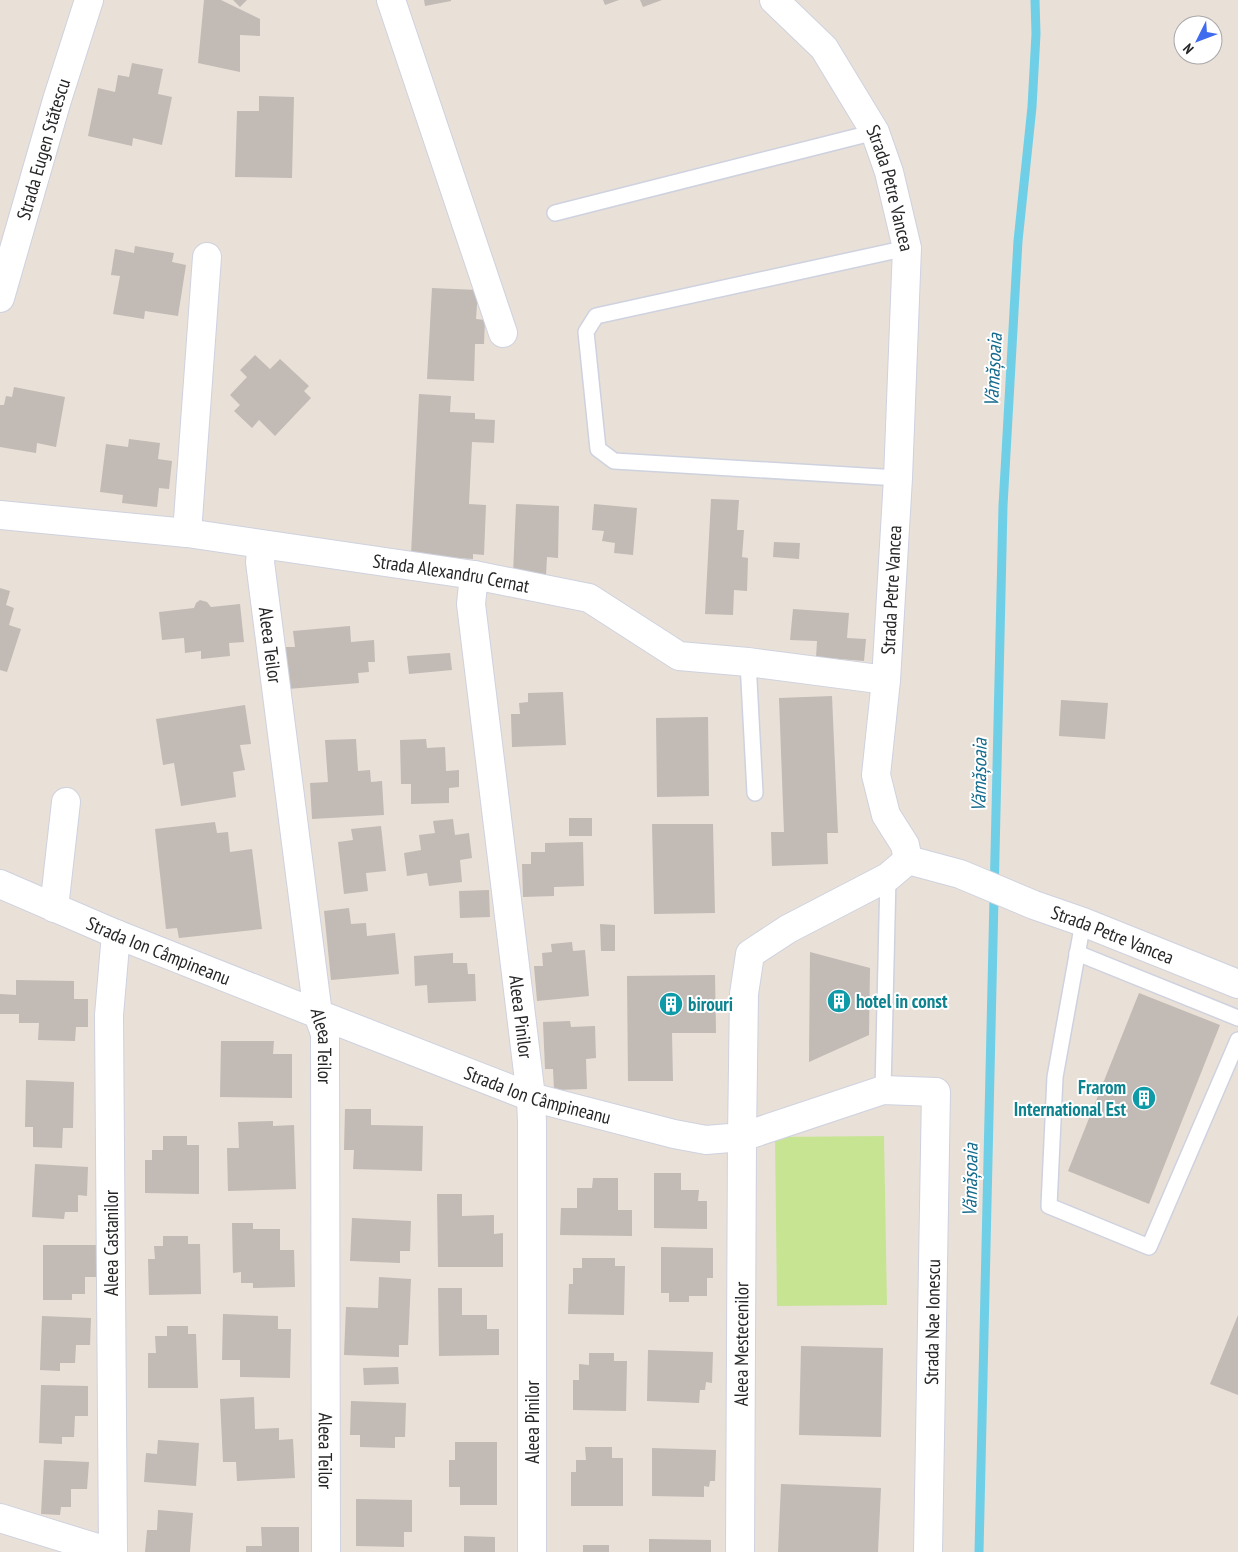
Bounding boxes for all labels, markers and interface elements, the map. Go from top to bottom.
north arrow [1173,15,1223,65]
text: N [1179,40,1198,58]
street label: Strada Eugen Stătescu [11,75,75,223]
street label: Strada Petre Vancea [861,120,919,254]
water label: Vămășoaia [978,332,1008,407]
street label: Strada Petre Vancea [876,525,906,655]
street label: Strada Alexandru Cernat [371,548,532,598]
street label: Aleea Teilor [254,606,288,685]
water label: Vămășoaia [965,737,993,812]
street label: Strada Petre Vancea [1048,900,1177,969]
street label: Strada Ion Câmpineanu [83,911,234,990]
street label: Aleea Pinilor [504,974,538,1061]
building icon: hotel in const [826,988,852,1014]
place label: hotel in const [856,989,948,1013]
building icon: birouri [658,991,684,1017]
place label: birouri [688,992,733,1016]
street label: Aleea Teilor [305,1007,337,1085]
street label: Strada Ion Câmpineanu [461,1060,614,1129]
place label: Frarom International Est [1014,1075,1126,1121]
building icon: Frarom International Est [1131,1085,1157,1111]
water label: Vămășoaia [956,1142,984,1217]
street label: Aleea Castanilor [99,1189,123,1296]
street label: Strada Nae Ionescu [919,1259,945,1385]
street label: Aleea Mestecenilor [729,1281,753,1406]
street label: Aleea Pinilor [520,1379,544,1464]
street label: Aleea Teilor [314,1413,338,1490]

